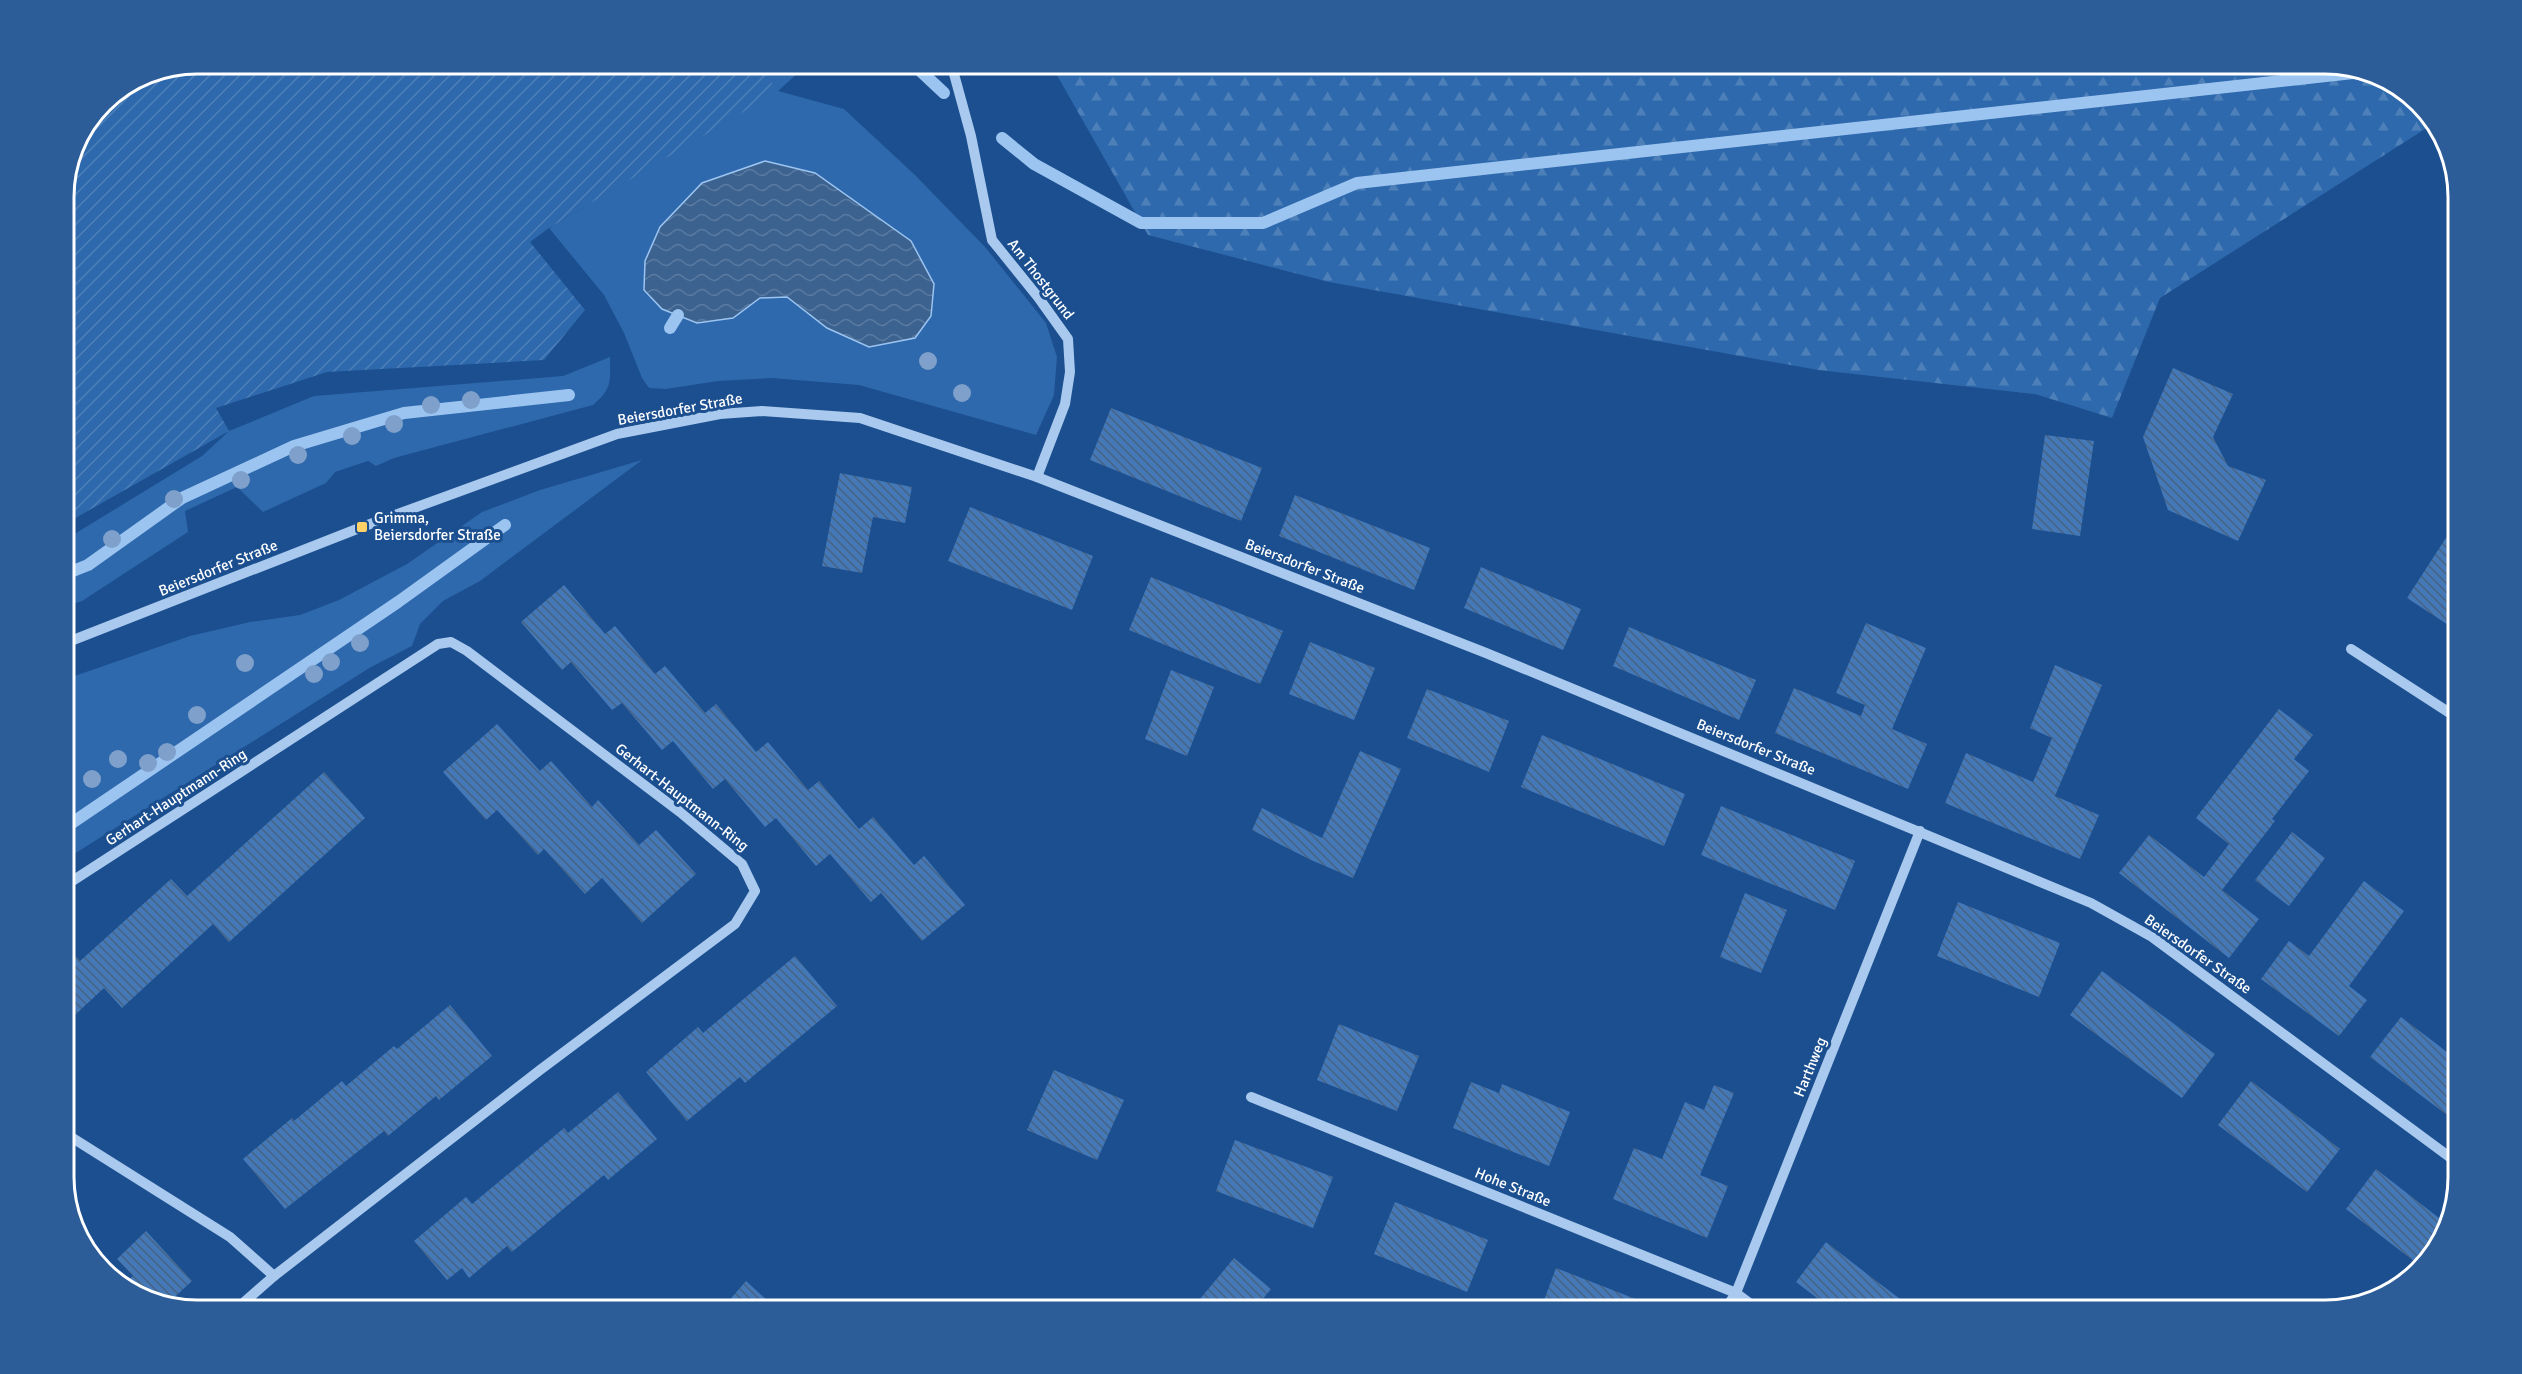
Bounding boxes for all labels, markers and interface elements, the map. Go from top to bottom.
street label: Am Thostgrund [1004,235,1078,323]
street label: Beiersdorfer Straße [616,389,744,429]
place label: Grimma, Beiersdorfer Straße [374,509,501,544]
marker: Grimma, Beiersdorfer Straße [355,520,369,534]
street label: Beiersdorfer Straße [1243,535,1367,597]
street label: Beiersdorfer Straße [156,536,280,600]
street label: Beiersdorfer Straße [1694,715,1818,779]
street label: Gerhart-Hauptmann-Ring [612,739,752,855]
street label: Gerhart-Hauptmann-Ring [102,745,250,849]
street label: Beiersdorfer Straße [2141,910,2255,998]
street label: Harthweg [1790,1034,1830,1099]
street label: Hohe Straße [1472,1164,1554,1210]

